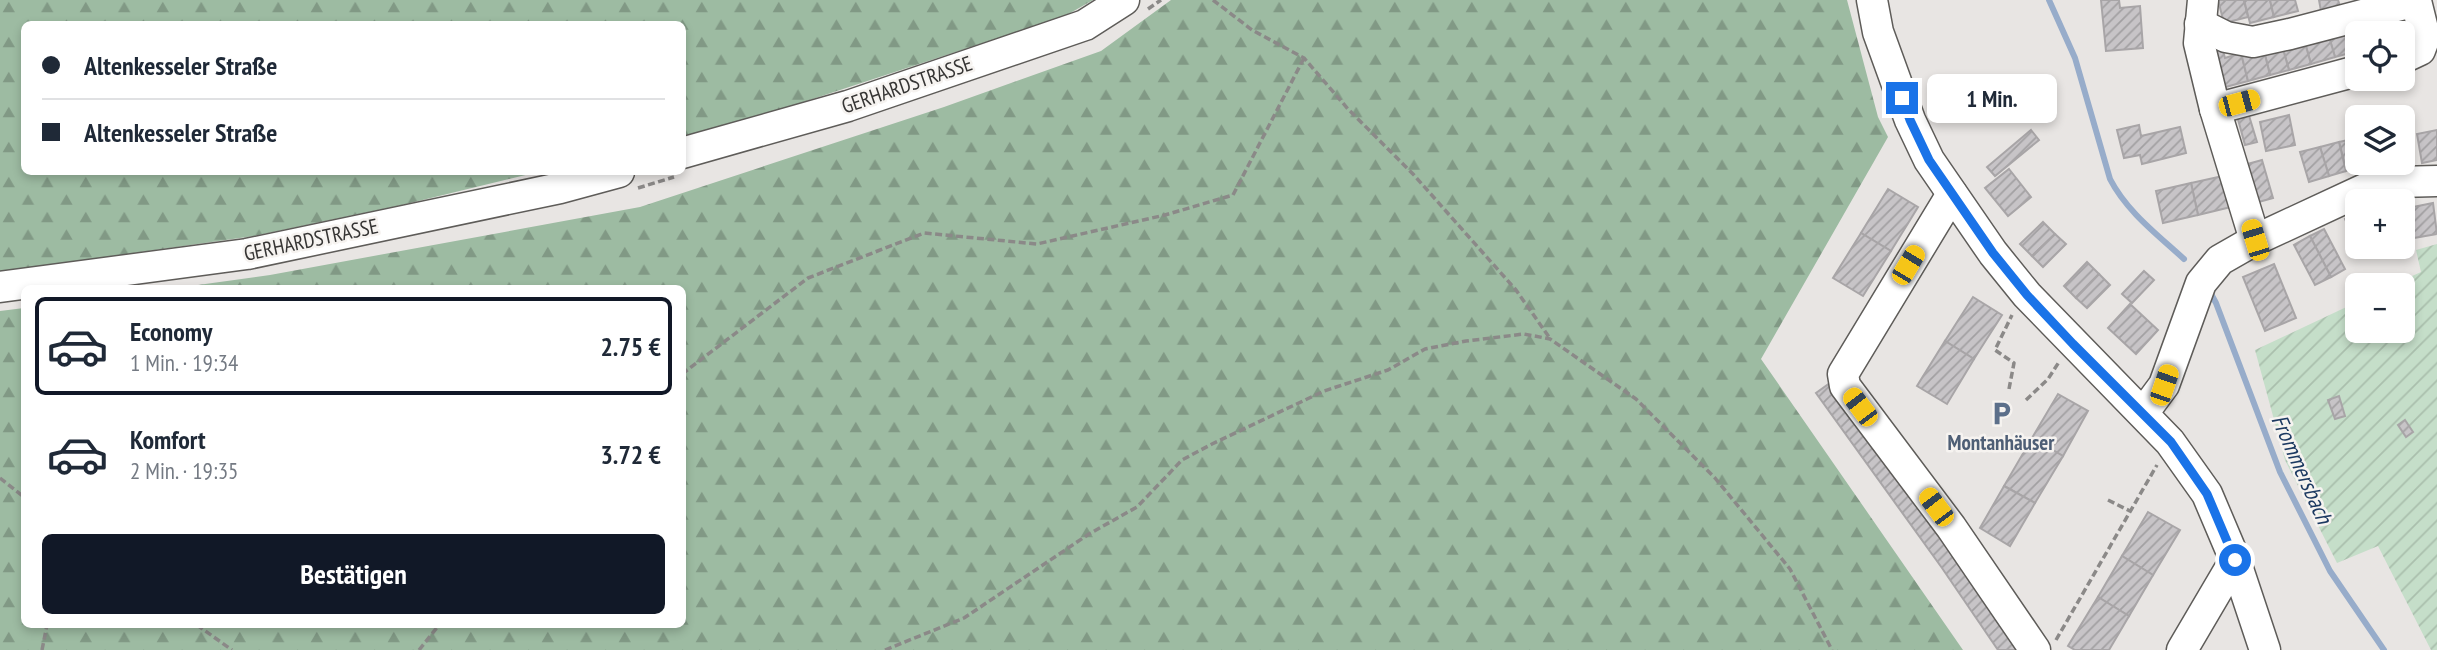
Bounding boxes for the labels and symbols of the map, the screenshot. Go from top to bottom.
street label: GERHARDSTRASSE [838,50,976,120]
callout: 1 Min. [1926,74,2056,122]
route end [1886,82,1918,114]
car [2216,87,2263,119]
street label: GERHARDSTRASSE [241,212,381,267]
car [2239,217,2272,263]
car [1889,242,1928,288]
car [2148,362,2181,408]
car [1839,384,1882,430]
parking icon: Montanhäuser [1987,400,2015,428]
water label: Frommersbach [2265,410,2340,530]
place label: Montanhäuser [1948,429,2055,456]
car [1915,484,1958,530]
route start [2219,544,2251,576]

